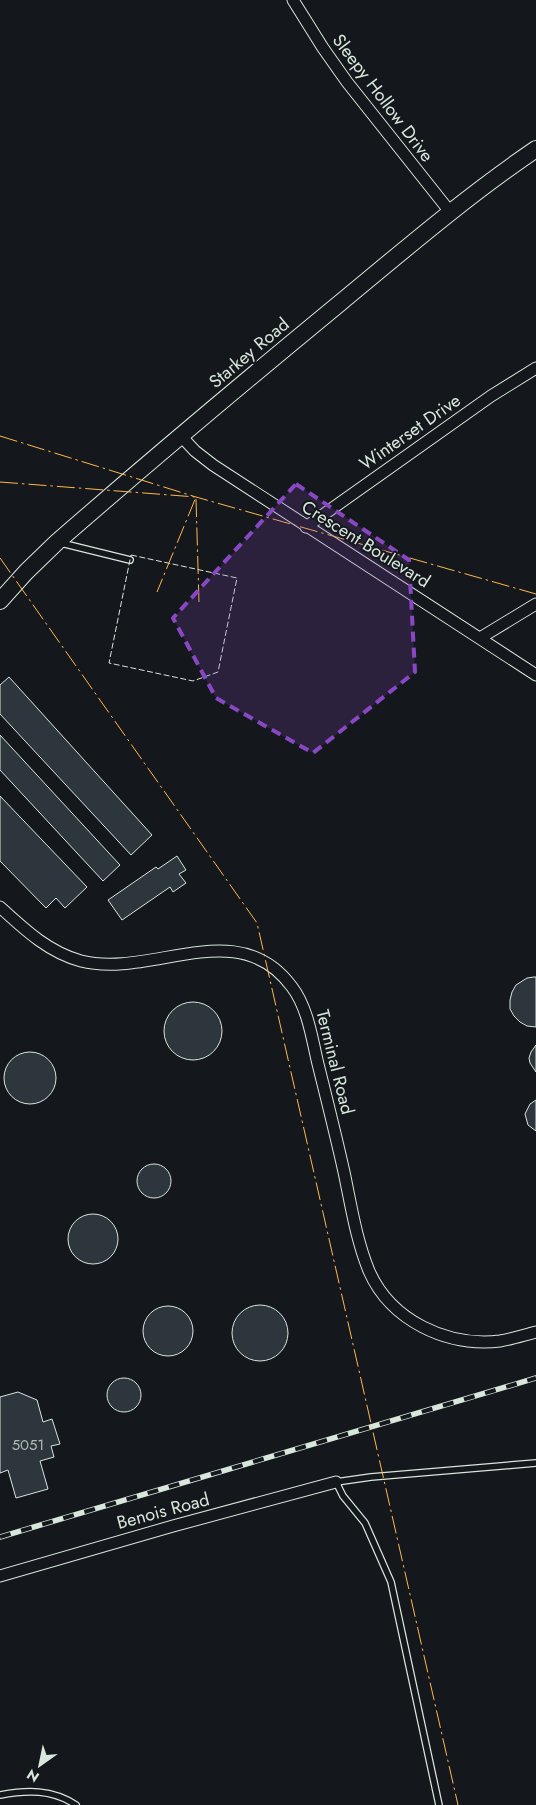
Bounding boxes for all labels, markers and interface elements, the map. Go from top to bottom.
street label: Sleepy Hollow Drive [326,29,440,167]
street label: Starkey Road [203,312,295,394]
street label: Winterset Drive [354,388,466,476]
street label: Crescent Boulevard [297,494,435,594]
street label: Terminal Road [309,1007,361,1117]
house number: 5051 [12,1434,44,1456]
street label: Benois Road [114,1486,212,1536]
north arrow [15,1740,65,1790]
text: N [23,1764,43,1787]

